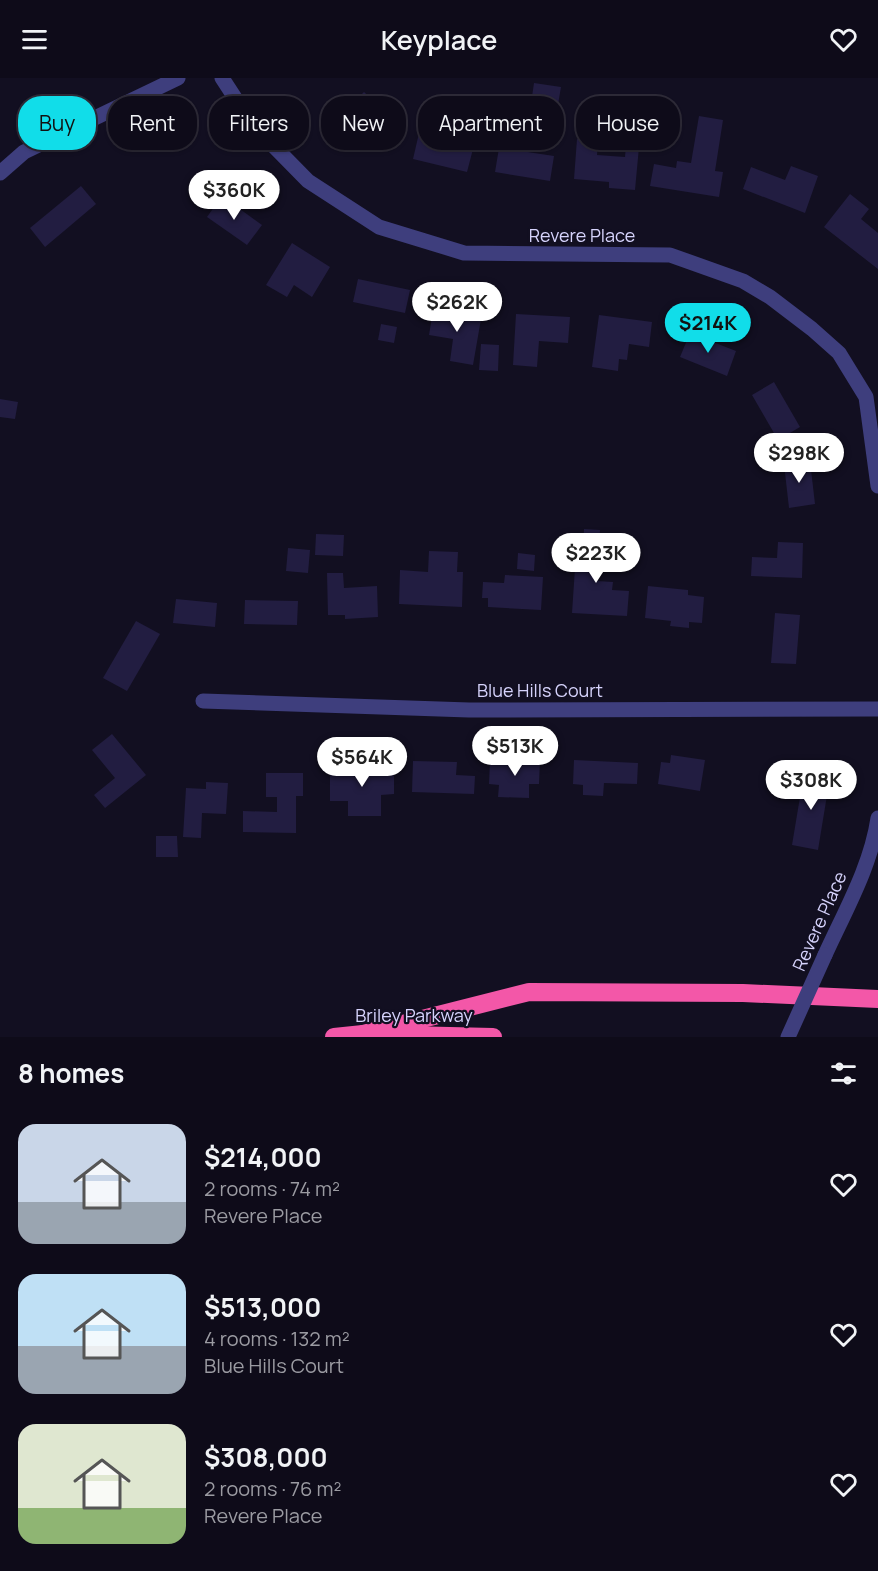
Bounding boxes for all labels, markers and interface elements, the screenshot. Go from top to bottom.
text: Keyplace [381,21,497,58]
icon: menu [18,23,51,56]
icon: heart [827,23,860,56]
chip: Buy [18,96,96,150]
chip: Rent [108,96,197,150]
chip: Filters [209,96,309,150]
chip: New [321,96,406,150]
chip: Apartment [418,96,564,150]
chip: House [576,96,680,150]
pin: $360K [192,170,276,221]
text: $360K [203,176,265,203]
street label: Revere Place [529,223,635,247]
pin: $262K [415,282,499,333]
text: $262K [426,288,488,315]
pin: $214K [666,303,750,354]
text: $214K [679,309,737,336]
pin: $298K [757,433,841,484]
text: $298K [768,439,830,466]
pin: $223K [554,533,638,584]
text: $223K [566,539,626,566]
street label: Blue Hills Court [477,678,603,702]
pin: $513K [473,726,557,777]
text: $513K [486,732,544,759]
pin: $564K [320,737,404,788]
text: $564K [331,743,393,770]
pin: $308K [769,760,853,811]
text: $308K [780,766,842,793]
street label: Revere Place [786,867,852,975]
street label: Briley Parkway [355,1003,473,1027]
text: 8 homes [18,1055,124,1091]
icon: filters [827,1057,860,1090]
text: $214,000 [204,1139,322,1175]
icon: home [66,1148,138,1220]
icon: heart [827,1168,860,1201]
text: 2 rooms · 74 m² [204,1175,340,1202]
text: Revere Place [204,1202,322,1229]
text: $513,000 [204,1289,321,1325]
icon: home [66,1298,138,1370]
icon: heart [827,1318,860,1351]
text: 4 rooms · 132 m² [204,1325,350,1352]
text: Blue Hills Court [204,1352,344,1379]
text: $308,000 [204,1439,328,1475]
icon: home [66,1448,138,1520]
icon: heart [827,1468,860,1501]
text: 2 rooms · 76 m² [204,1475,341,1502]
text: Revere Place [204,1502,322,1529]

